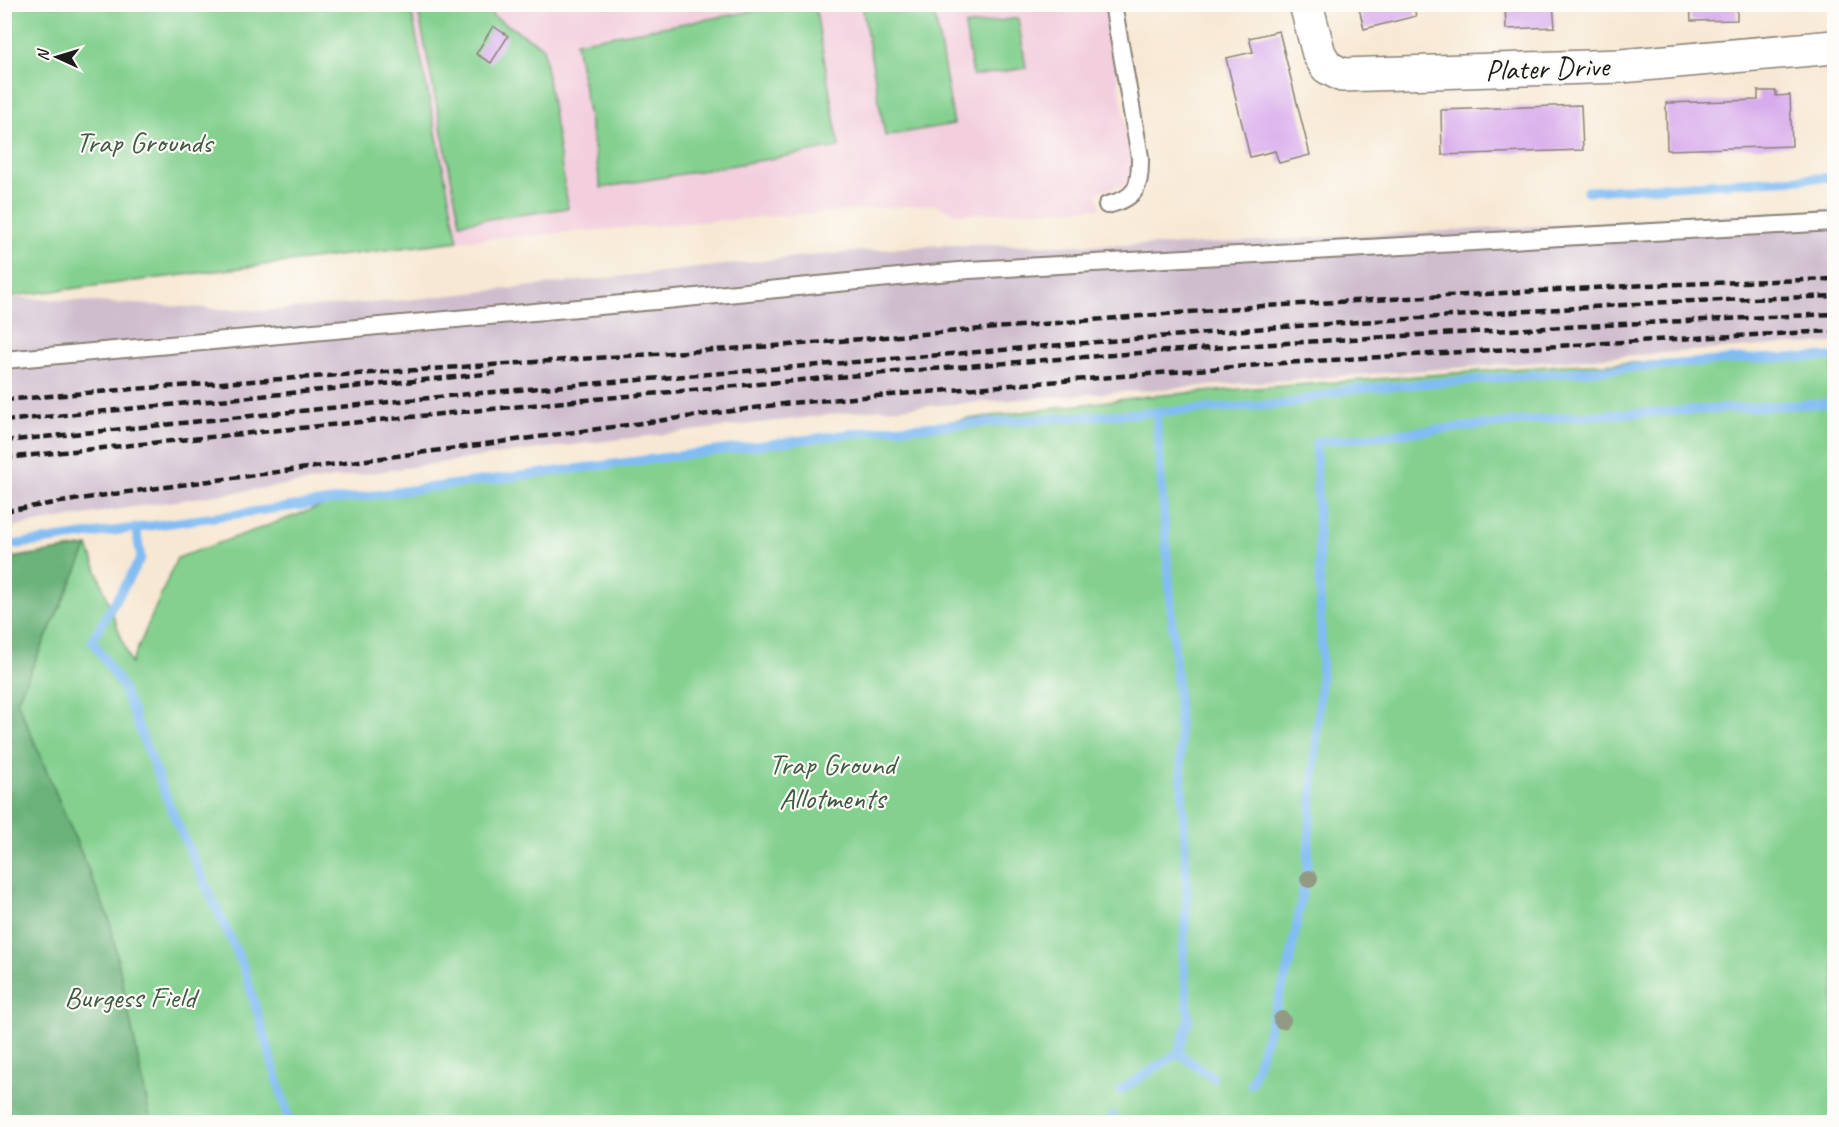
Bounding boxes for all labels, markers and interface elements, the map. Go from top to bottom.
north arrow [27,27,87,87]
text: N [33,47,54,62]
street label: Plater Drive [1484,47,1612,89]
park label: Trap Grounds [76,123,215,161]
park label: Trap Ground Allotments [769,745,899,817]
park label: Burgess Field [64,978,200,1016]

